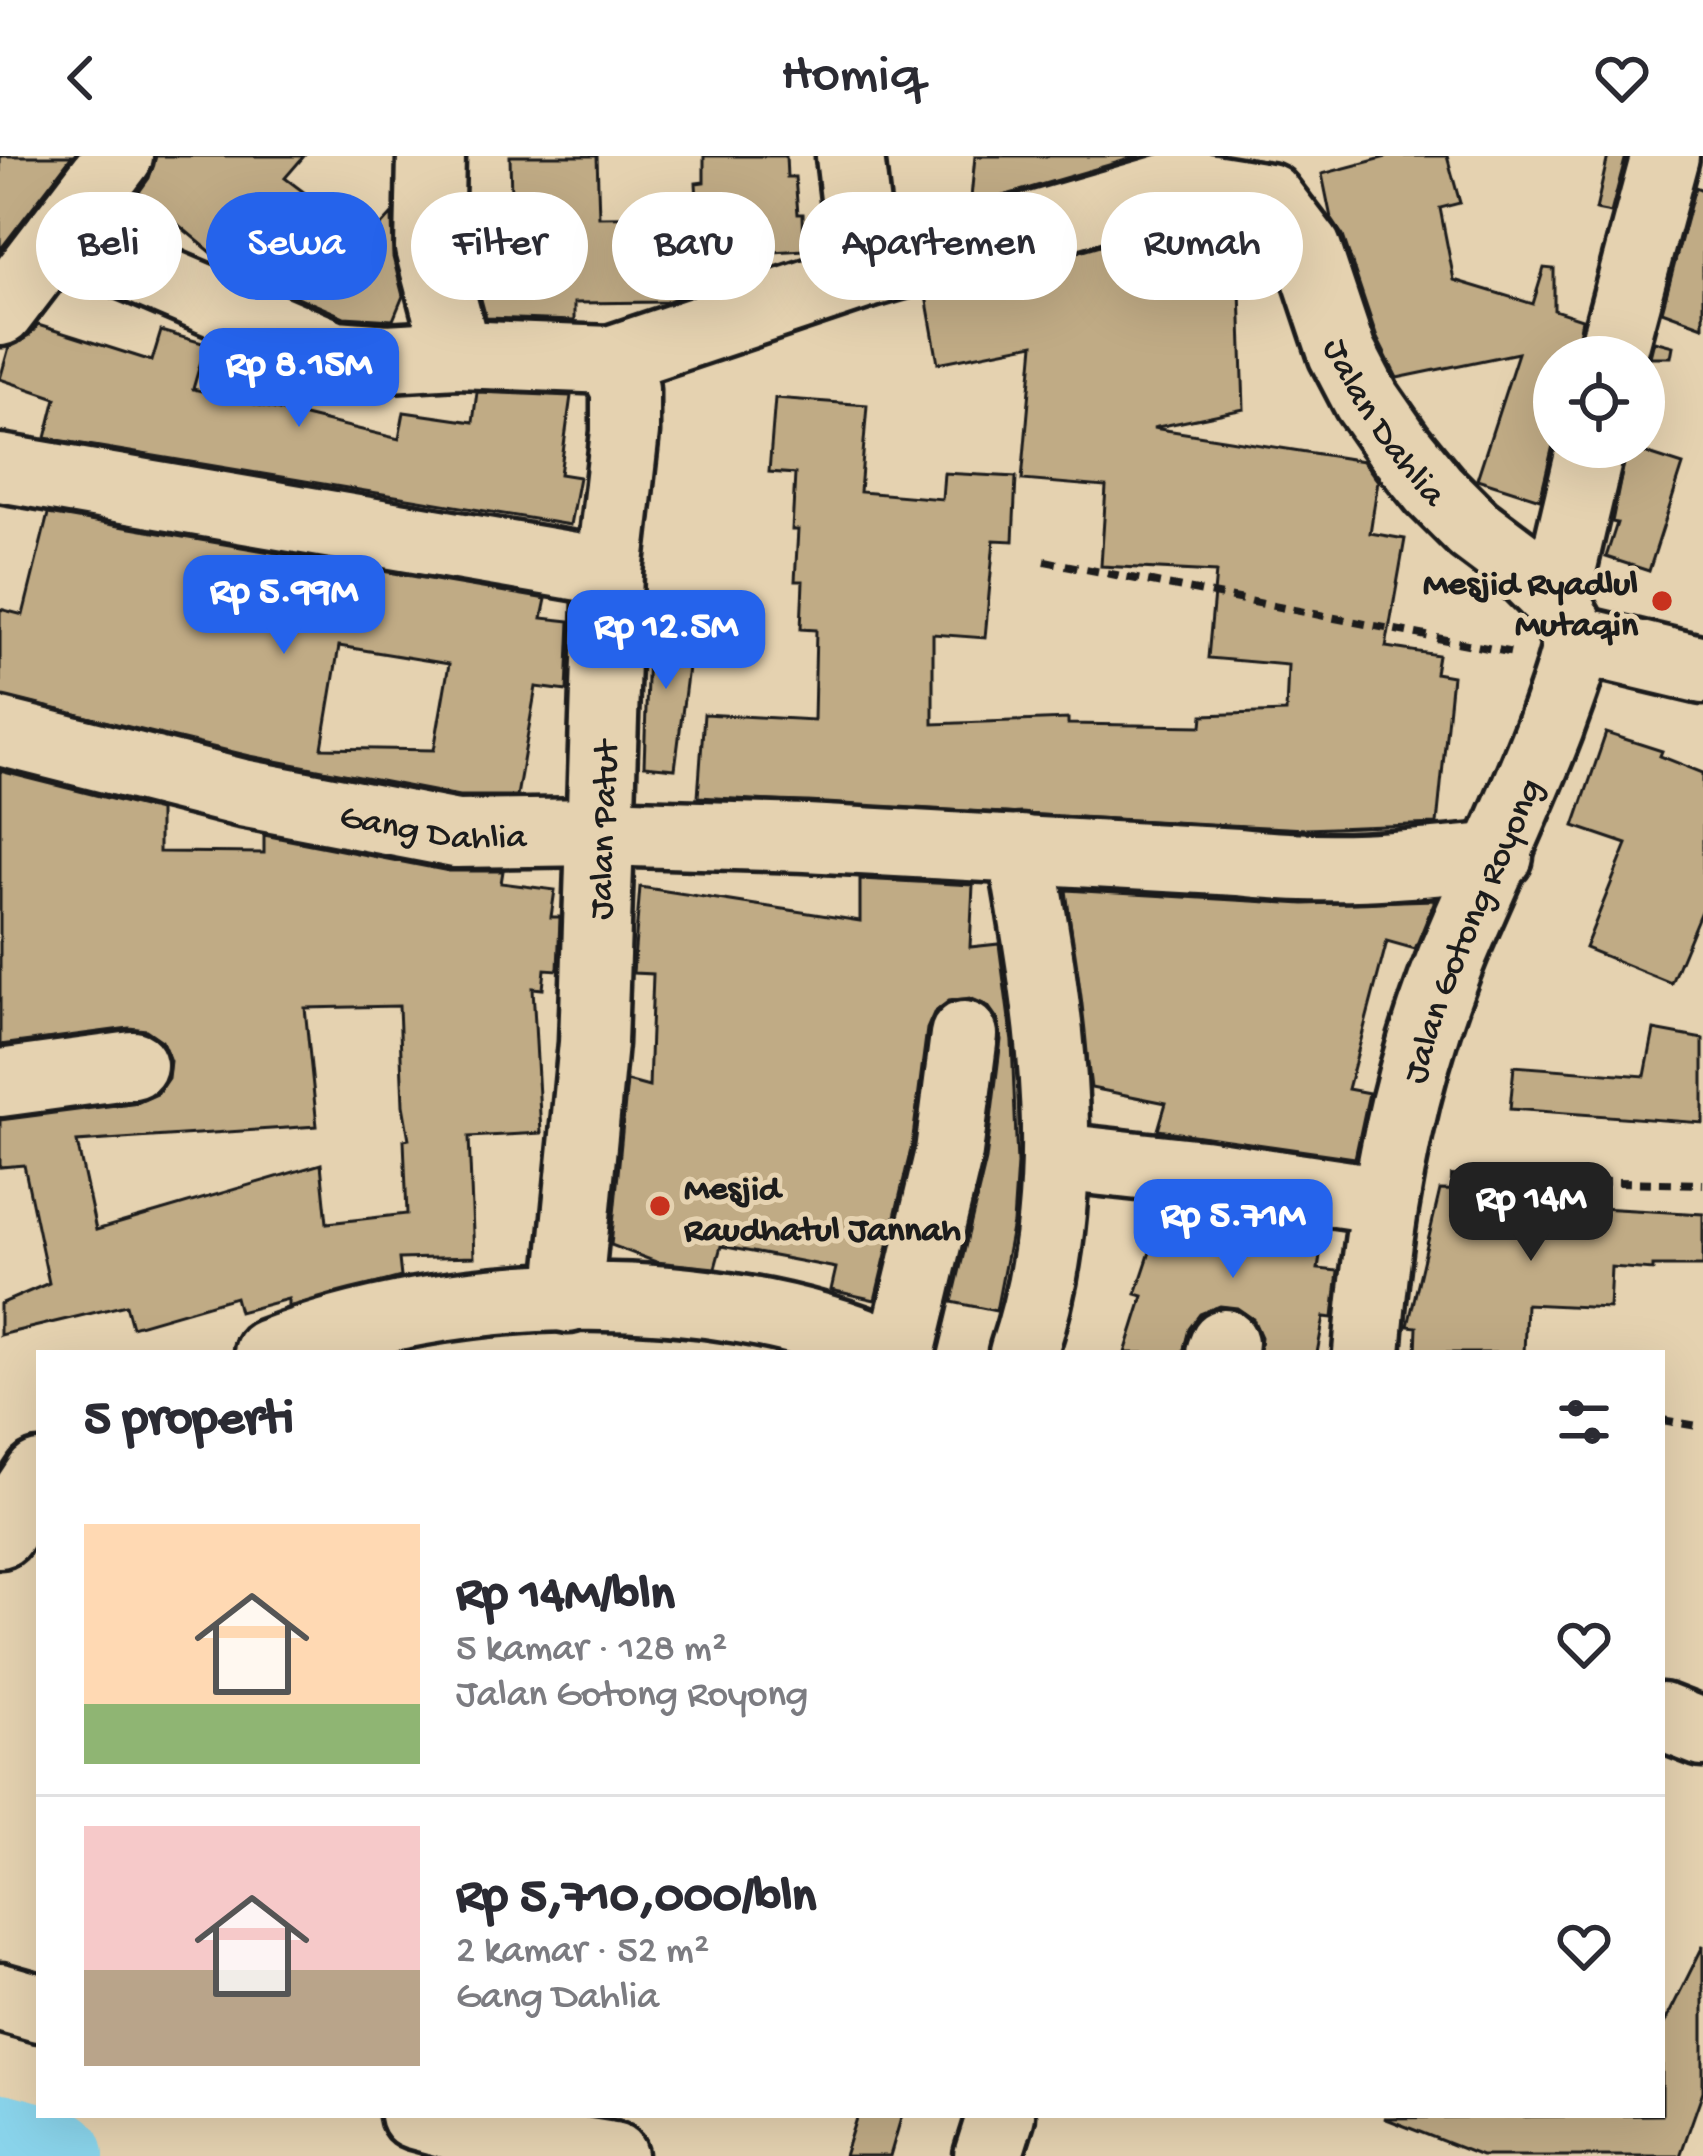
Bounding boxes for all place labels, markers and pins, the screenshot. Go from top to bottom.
pin: Rp 8.15M [175,328,423,430]
pin: Rp 5.99M [160,555,408,657]
place label: Mesjid Ryadlul Mutaqin [1423,565,1639,649]
marker: Mesjid Ryadlul Mutaqin [1649,588,1675,614]
pin: Rp 12.5M [542,590,790,692]
pin: Rp 14M [1433,1162,1629,1264]
place label: Mesjid Raudhatul Jannah [684,1170,961,1254]
pin: Rp 5.71M [1109,1179,1357,1281]
marker: Mesjid Raudhatul Jannah [647,1193,673,1219]

